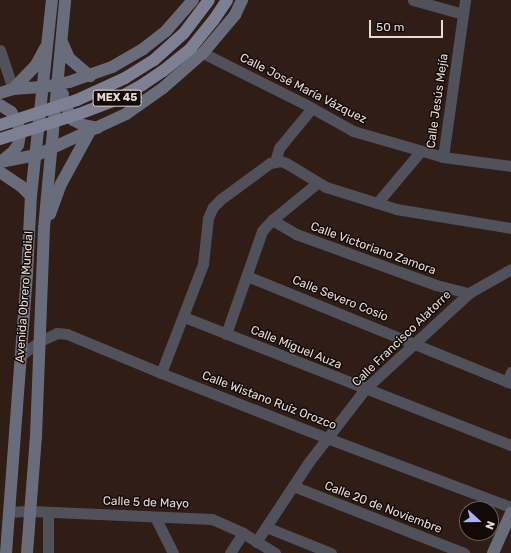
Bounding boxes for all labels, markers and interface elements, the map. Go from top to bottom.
scale bar [371,12,445,38]
text: 50 m [376,20,404,34]
street label: Calle José María Vázquez [237,51,369,127]
street label: Calle Jesús Mejía [424,53,452,149]
road number: MEX 45 [92,89,142,107]
street label: Calle Victoriano Zamora [308,220,438,278]
street label: Avenida Obrero Mundial [13,231,37,363]
street label: Calle Severo Cosío [290,273,390,325]
street label: Calle Francisco Alatorre [349,288,455,390]
street label: Calle Miguel Auza [248,323,344,373]
street label: Calle Wistano Ruíz Orozco [200,369,338,433]
street label: Calle 20 de Noviembre [322,479,444,537]
street label: Calle 5 de Mayo [103,494,189,512]
north arrow [459,501,499,541]
text: N [482,519,497,531]

